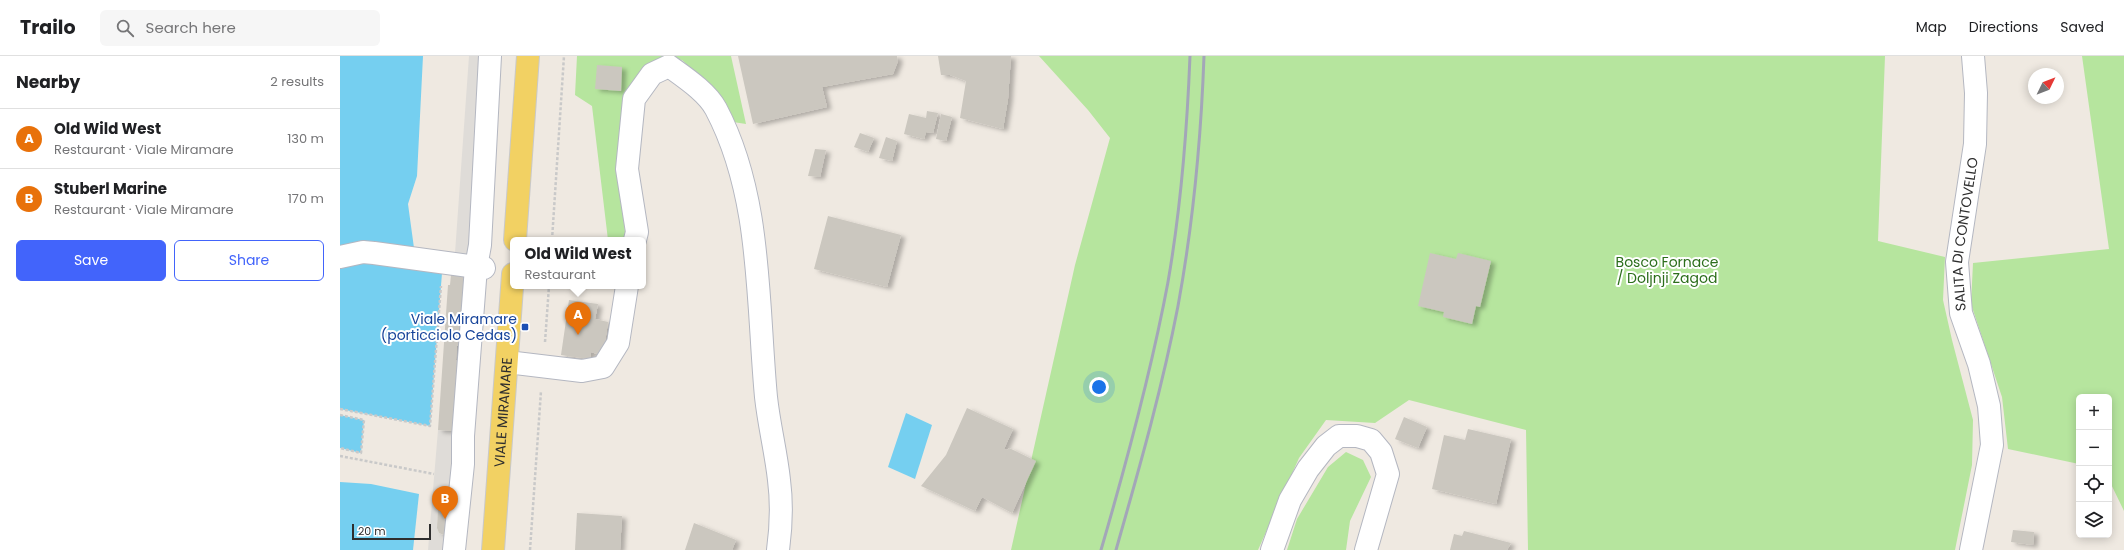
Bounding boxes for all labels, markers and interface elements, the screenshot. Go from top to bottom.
search box [100,10,380,46]
text: Trailo [20,14,76,41]
icon: search [114,17,136,39]
text: Search here [146,17,236,38]
text: Map [1916,17,1947,37]
text: Directions [1969,17,2038,37]
text: Saved [2060,17,2104,37]
north arrow [2028,68,2064,104]
text: Nearby [16,70,80,94]
text: 2 results [270,72,324,91]
text: Old Wild West [54,118,161,139]
text: A [24,129,34,148]
text: 130 m [287,129,324,148]
text: Restaurant · Viale Miramare [54,140,234,159]
street label: SALITA DI CONTOVELLO [1947,156,1983,312]
text: Stuberl Marine [54,178,167,199]
text: B [25,189,33,208]
text: 170 m [288,189,324,208]
text: Restaurant · Viale Miramare [54,200,234,219]
popup [510,237,646,289]
button: Save [16,240,166,281]
button: Share [174,240,324,281]
text: Old Wild West [524,243,632,264]
park label: Bosco Fornace / Doljnji Zagod [1616,252,1719,288]
text: Restaurant [524,265,596,284]
pin: A [565,302,591,335]
place label: Viale Miramare (porticciolo Cedas) [381,309,517,345]
marker: Viale Miramare (porticciolo Cedas) [520,322,530,332]
street label: VIALE MIRAMARE [489,357,517,468]
your location [1089,377,1109,397]
map controls [2076,394,2112,538]
button: + [2076,394,2112,430]
button: − [2076,430,2112,466]
button: locate [2076,466,2112,502]
pin: B [432,486,458,519]
button: layers [2076,502,2112,538]
scale bar [352,522,431,541]
text: 20 m [358,523,386,539]

